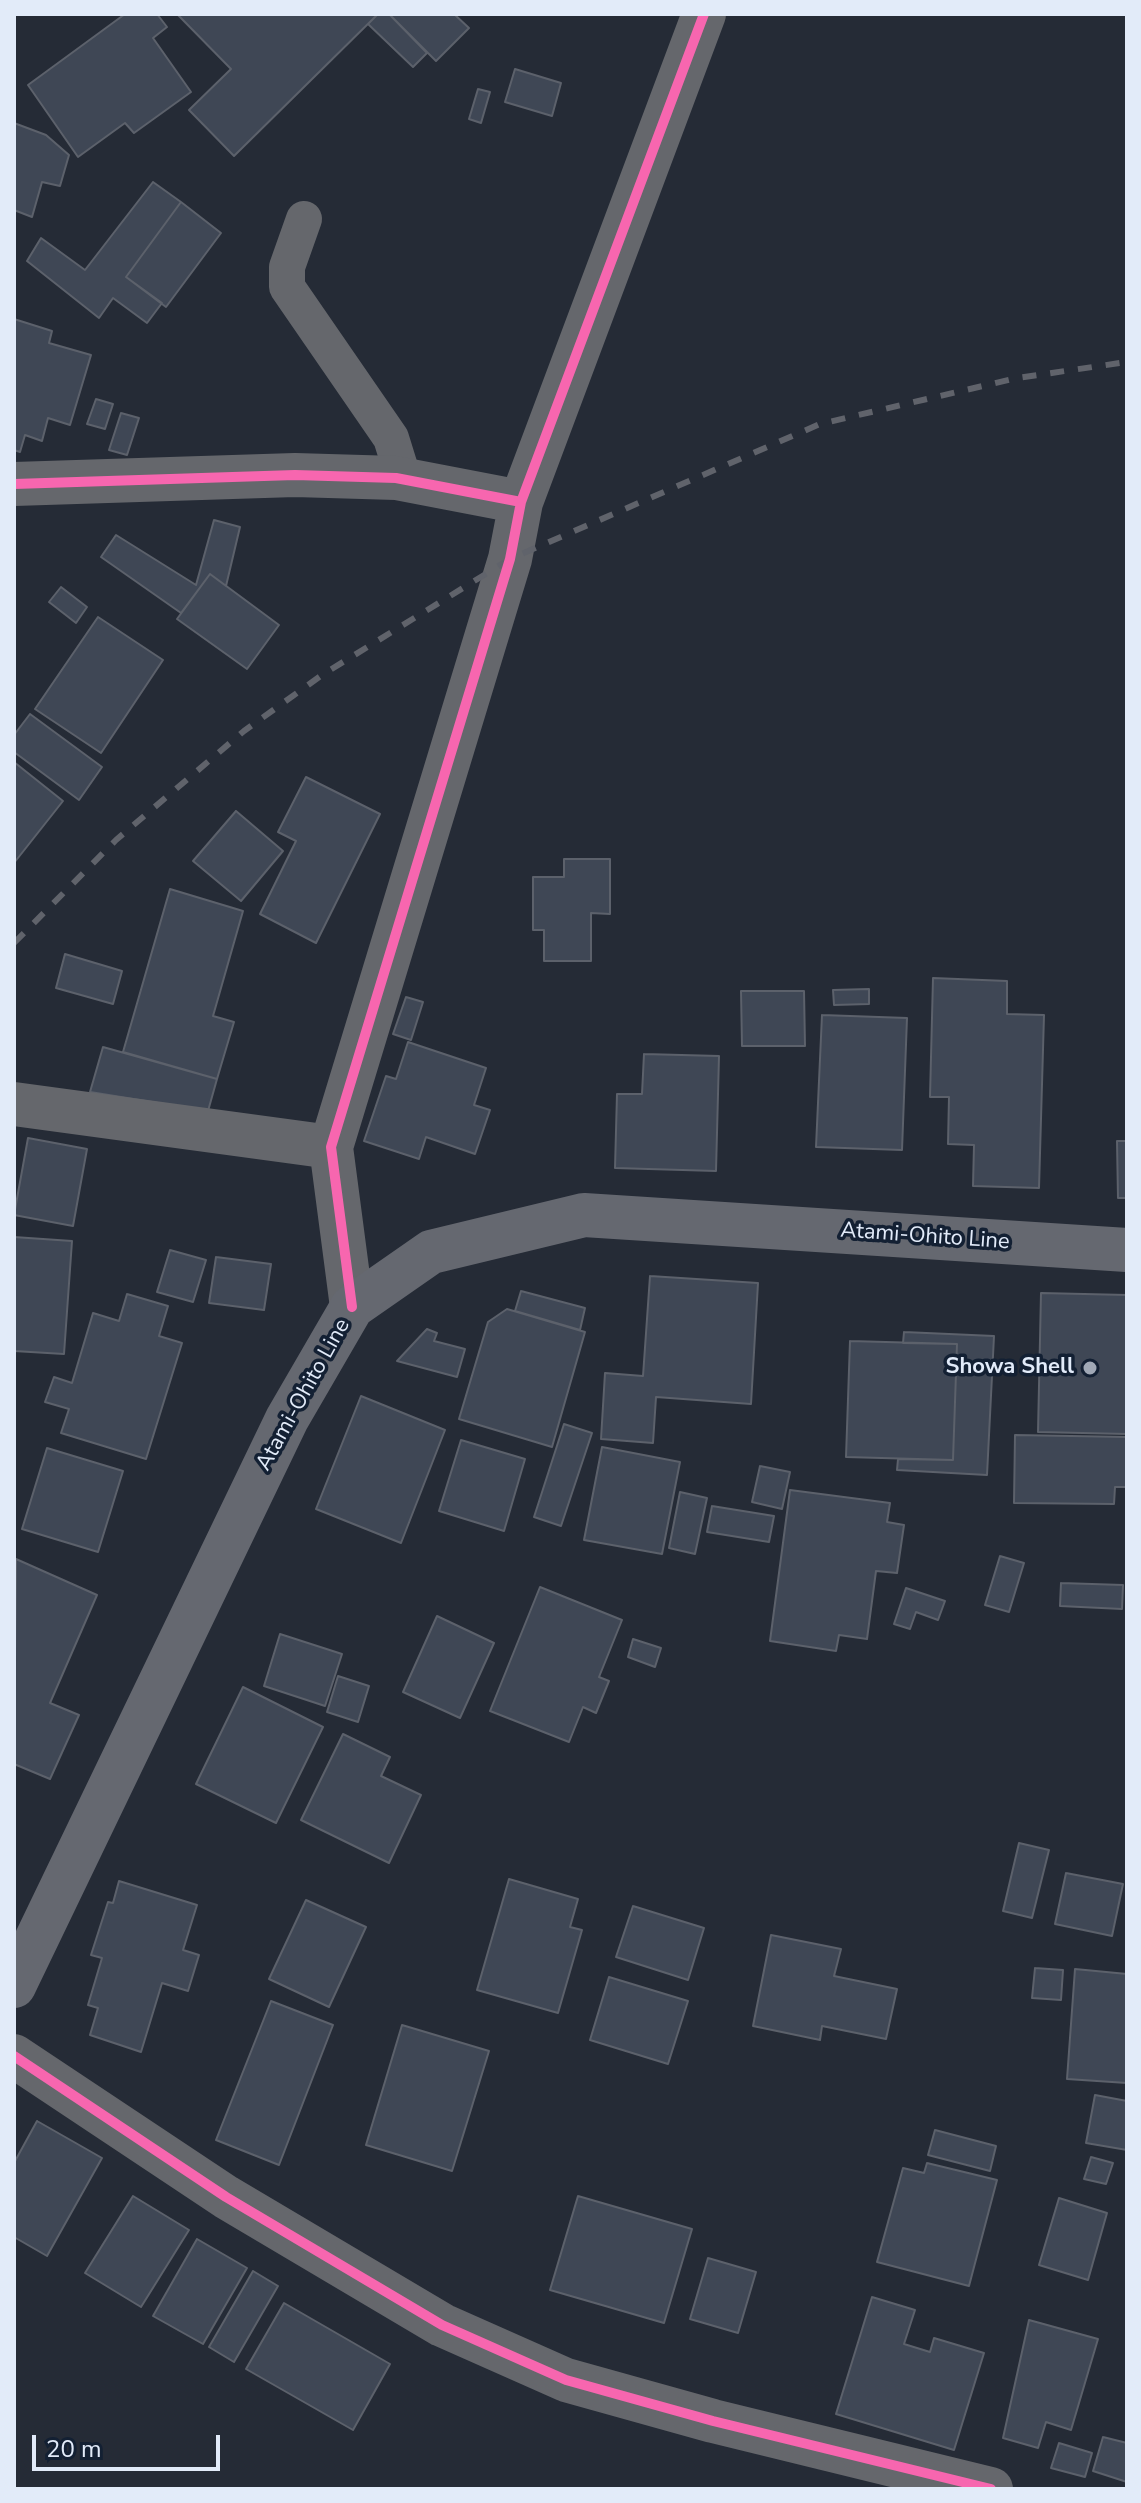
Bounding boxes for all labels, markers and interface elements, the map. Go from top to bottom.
street label: Atami-Ohito Line [839,1218,1011,1256]
street label: Atami-Ohito Line [251,1314,357,1476]
place label: Showa Shell [946,1355,1074,1381]
marker: Showa Shell [1081,1359,1099,1377]
scale bar [36,2419,224,2469]
text: 20 m [46,2433,102,2465]

